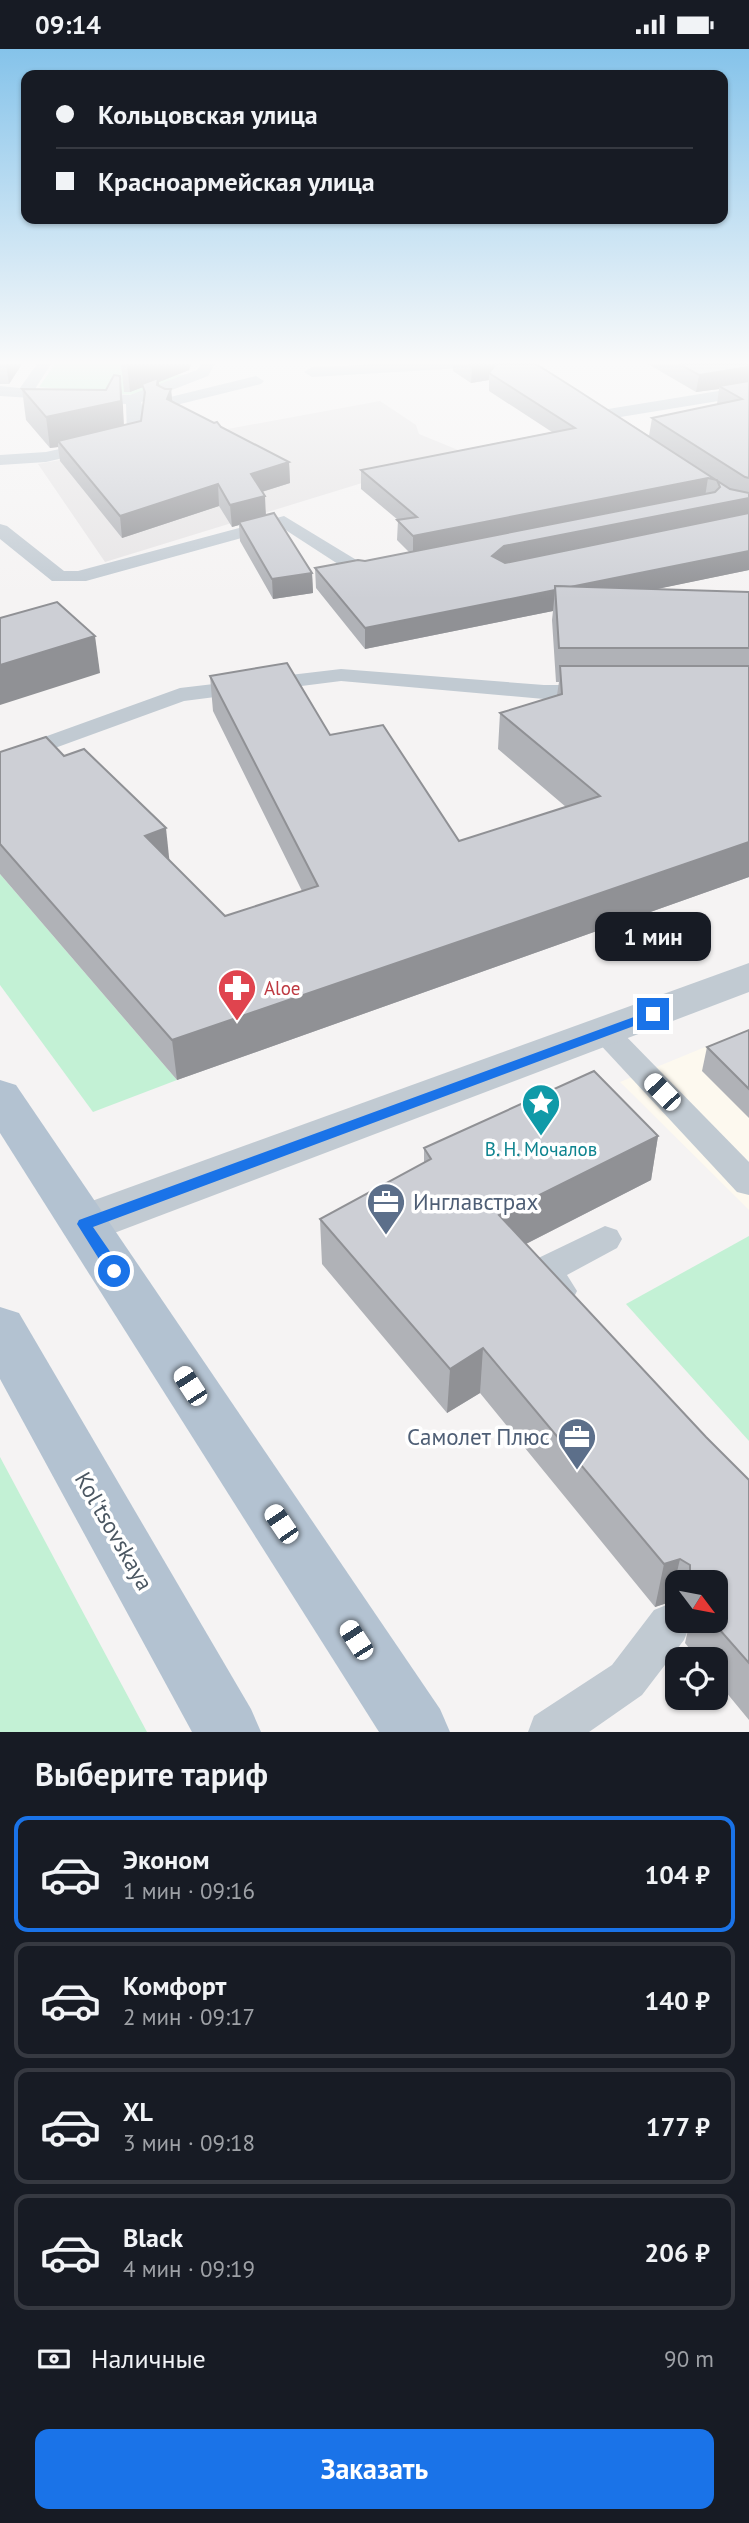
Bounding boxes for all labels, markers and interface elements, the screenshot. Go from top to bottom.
text: 09:14 [35,8,101,41]
text: Кольцовская улица [98,98,318,131]
text: Красноармейская улица [98,165,375,198]
callout: 1 мин [595,913,711,961]
text: 1 мин [623,922,683,951]
pharmacy icon: Aloe [216,967,258,1022]
place label: Aloe [264,976,301,1000]
route end [637,998,669,1030]
car [640,1070,685,1114]
place icon: В. Н. Мочалов [520,1082,562,1137]
place label: В. Н. Мочалов [485,1137,597,1161]
office icon: Инглавстрах [365,1181,407,1236]
place label: Инглавстрах [413,1187,539,1216]
route start [98,1255,130,1287]
car [170,1363,211,1409]
office icon: Самолет Плюс [556,1416,598,1471]
place label: Самолет Плюс [407,1422,550,1451]
street label: Kol'tsovskaya [69,1466,160,1595]
car [261,1501,302,1547]
north arrow [665,1570,728,1633]
map controls [665,1570,728,1710]
car [336,1617,377,1663]
button: locate [665,1647,728,1710]
text: Выберите тариф [35,1753,268,1795]
icon: car [39,1843,102,1906]
text: Эконом [123,1843,210,1876]
text: 104 ₽ [644,1858,710,1891]
text: 1 мин · 09:16 [123,1876,255,1905]
icon: car [39,1969,102,2032]
text: Комфорт [123,1969,226,2002]
text: 140 ₽ [644,1984,710,2017]
text: 2 мин · 09:17 [123,2002,255,2031]
icon: car [39,2095,102,2158]
text: XL [123,2095,153,2128]
text: 177 ₽ [646,2110,710,2143]
text: 3 мин · 09:18 [123,2128,255,2157]
icon: car [39,2221,102,2284]
text: Black [123,2221,183,2254]
text: 206 ₽ [644,2236,710,2269]
text: 4 мин · 09:19 [123,2254,255,2283]
icon: cash [35,2340,73,2378]
text: Наличные [91,2342,206,2375]
text: 90 m [664,2344,714,2373]
button: Заказать [35,2429,714,2509]

